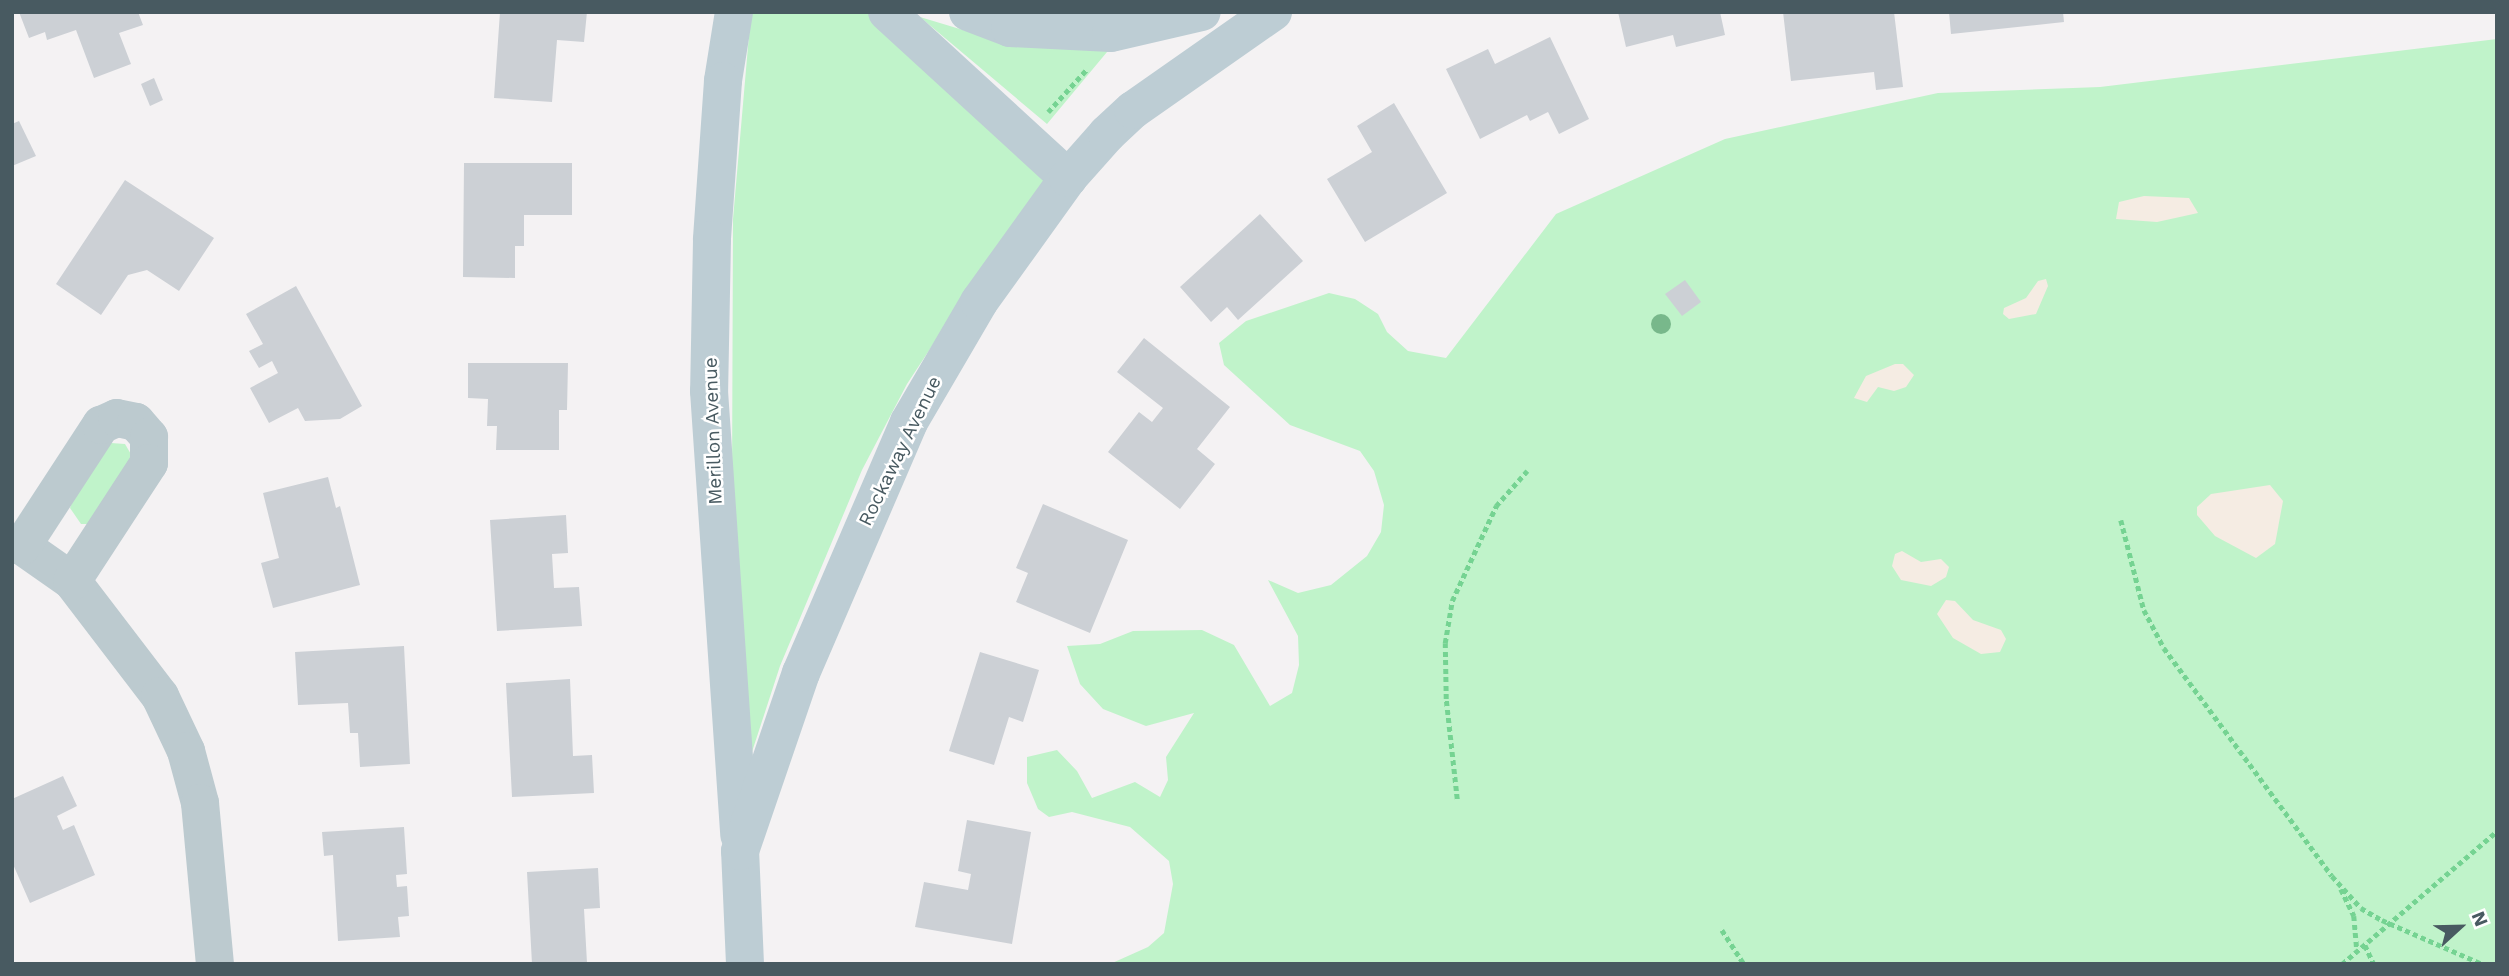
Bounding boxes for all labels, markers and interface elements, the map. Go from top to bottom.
street label: Merillon Avenue [699,356,727,506]
street label: Rockaway Avenue [854,372,946,530]
north arrow [2425,892,2495,962]
text: N [2467,908,2493,930]

